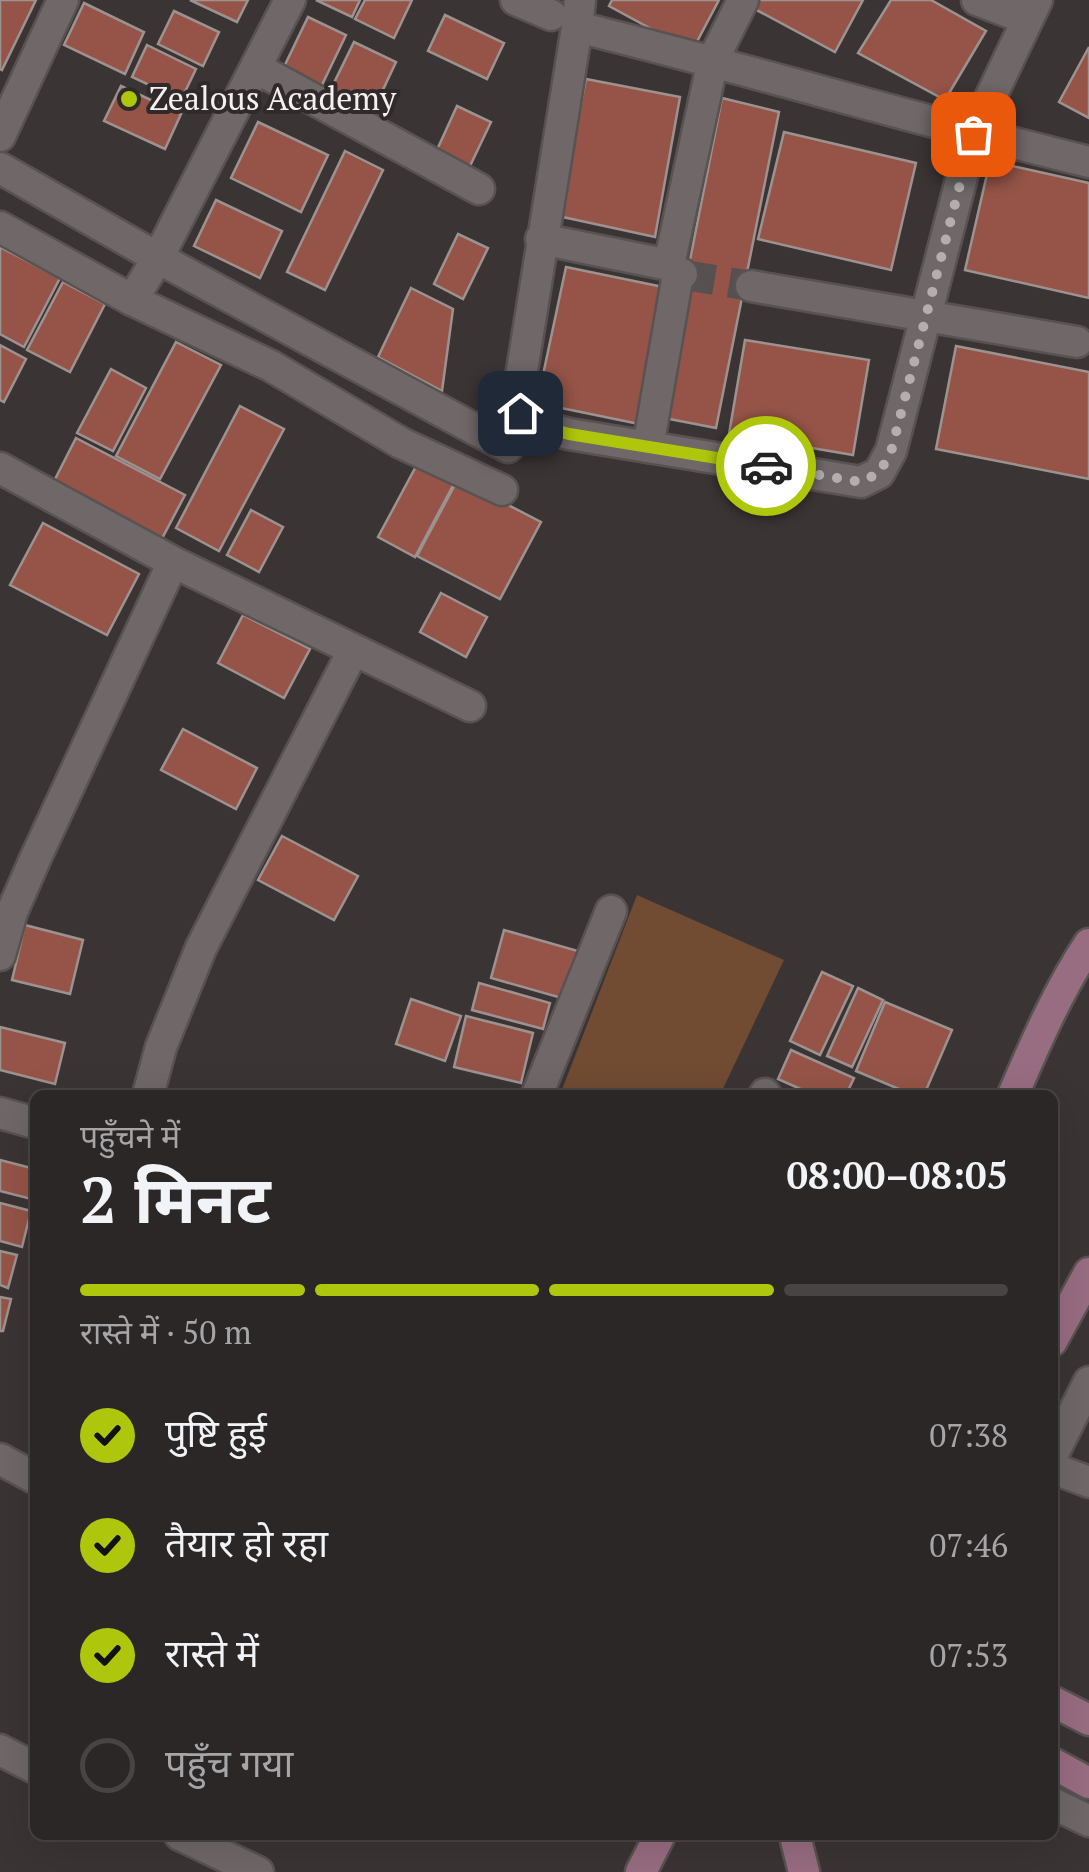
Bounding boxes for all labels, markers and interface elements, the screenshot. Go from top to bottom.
place label: Zealous Academy [149,77,397,119]
marker: Zealous Academy [118,88,140,110]
pin [931,92,1016,177]
icon: bag [946,107,1001,162]
pin [478,371,563,456]
icon: home [493,386,548,441]
courier [716,416,816,516]
icon: car [739,439,794,494]
text: पहुँचने में [80,1115,180,1157]
text: 08:00–08:05 [786,1150,1008,1200]
text: 2 मिनट [80,1155,271,1242]
text: रास्ते में · 50 m [80,1311,252,1353]
icon: check [80,1408,135,1463]
text: पुष्टि हुई [165,1408,267,1458]
text: 07:38 [929,1414,1008,1456]
icon: check [80,1518,135,1573]
text: तैयार हो रहा [165,1518,328,1568]
text: 07:46 [929,1524,1008,1566]
icon: check [80,1628,135,1683]
text: रास्ते में [165,1628,259,1678]
text: 07:53 [929,1634,1008,1676]
text: पहुँच गया [165,1738,293,1788]

